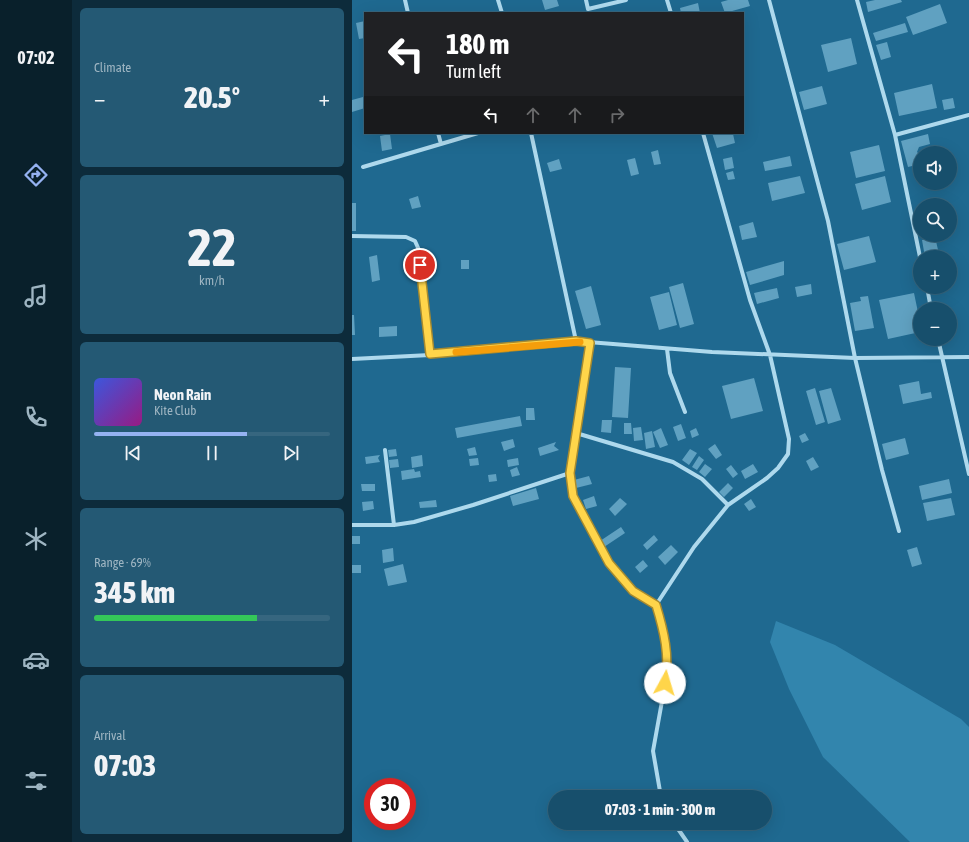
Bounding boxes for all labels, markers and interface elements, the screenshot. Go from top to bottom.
icon: left [380,28,432,80]
text: 180 m [446,28,509,60]
text: 07:02 [17,47,55,68]
text: Climate [94,60,131,75]
text: Turn left [446,61,501,82]
text: 20.5° [184,80,240,114]
text: − [94,85,105,111]
text: + [319,85,330,111]
icon: left [480,104,502,126]
icon: ahead [522,104,544,126]
icon: ahead [564,104,586,126]
icon: right [606,104,628,126]
map controls [913,146,957,346]
button: sound [913,146,957,190]
icon: directions [22,161,50,189]
button: search [913,198,957,242]
text: 22 [188,217,236,277]
pin [403,248,437,282]
button: + [913,250,957,294]
icon: arrive [409,254,431,276]
text: km/h [199,273,225,288]
icon: music [22,282,50,310]
button: − [913,302,957,346]
text: Neon Rain [154,386,211,403]
icon: phone [22,403,50,431]
text: Kite Club [154,403,196,418]
icon: previous [122,442,144,464]
icon: pause [201,442,223,464]
icon: next [280,442,302,464]
icon: climate [22,525,50,553]
text: Range · 69% [94,555,151,570]
text: 345 km [94,575,175,609]
icon: car [22,646,50,674]
position arrow [644,662,686,704]
text: Arrival [94,728,126,743]
text: 07:03 [94,748,156,782]
icon: filters [22,767,50,795]
speed limit sign: 30 [364,778,416,830]
text: 07:03 · 1 min · 300 m [605,801,715,818]

